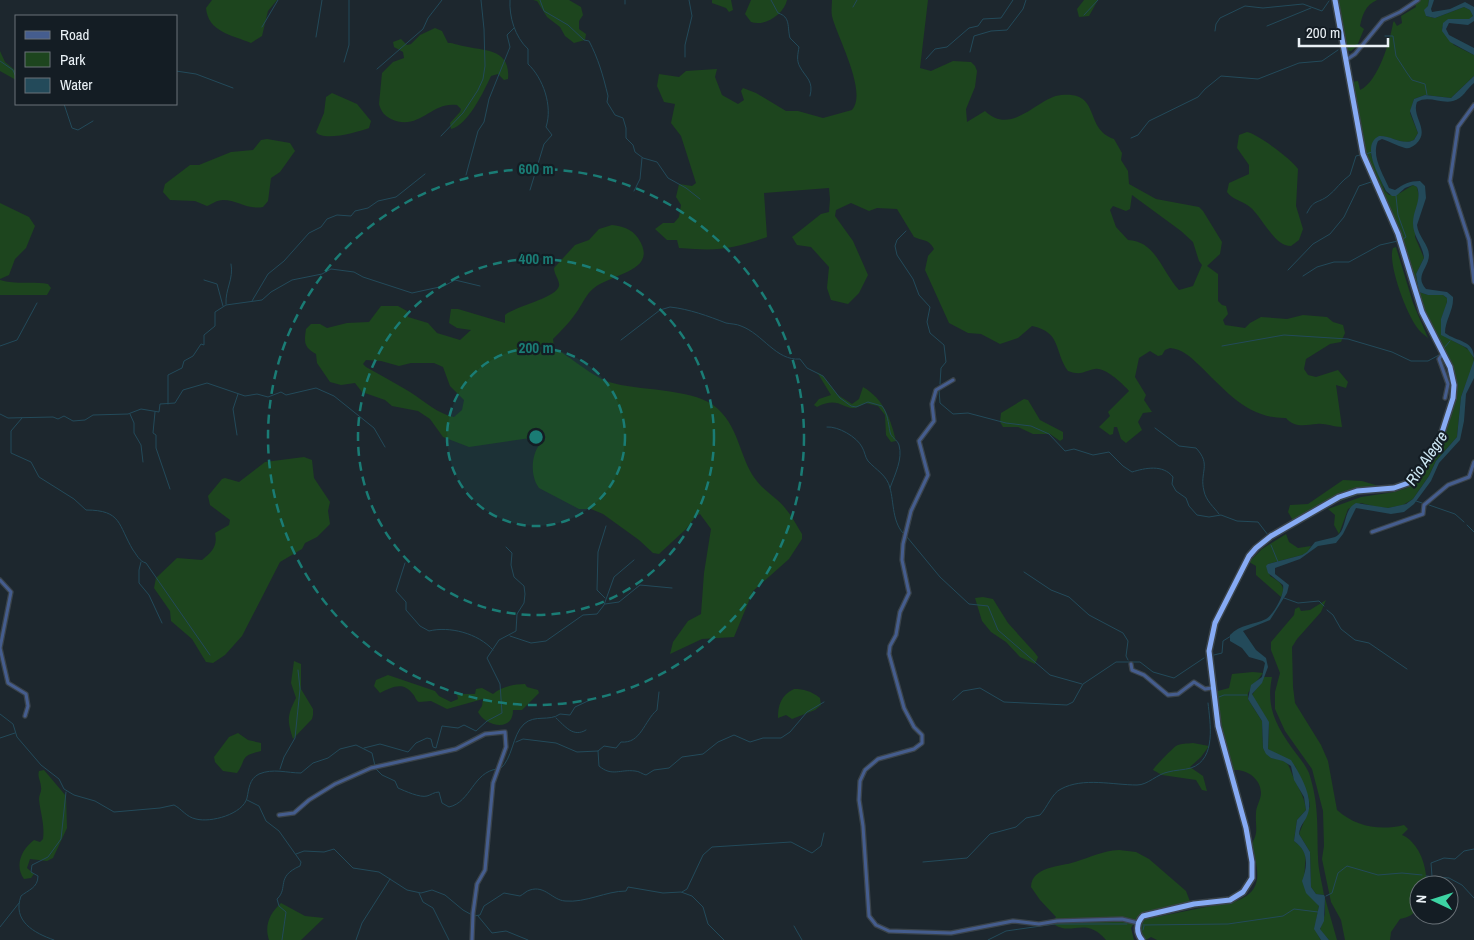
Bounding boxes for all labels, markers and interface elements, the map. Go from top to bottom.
legend [15,15,178,105]
scale bar [1299,15,1388,47]
text: 200 m [1306,22,1340,43]
text: Road [60,24,89,45]
text: Park [60,49,86,70]
text: Water [60,74,92,95]
text: 600 m [519,158,553,179]
text: 400 m [519,248,553,269]
text: 200 m [519,337,553,358]
water label: Rio Alegre [1400,427,1452,489]
centre of rings [527,428,545,446]
north arrow [1409,875,1459,925]
text: N [1412,894,1430,904]

